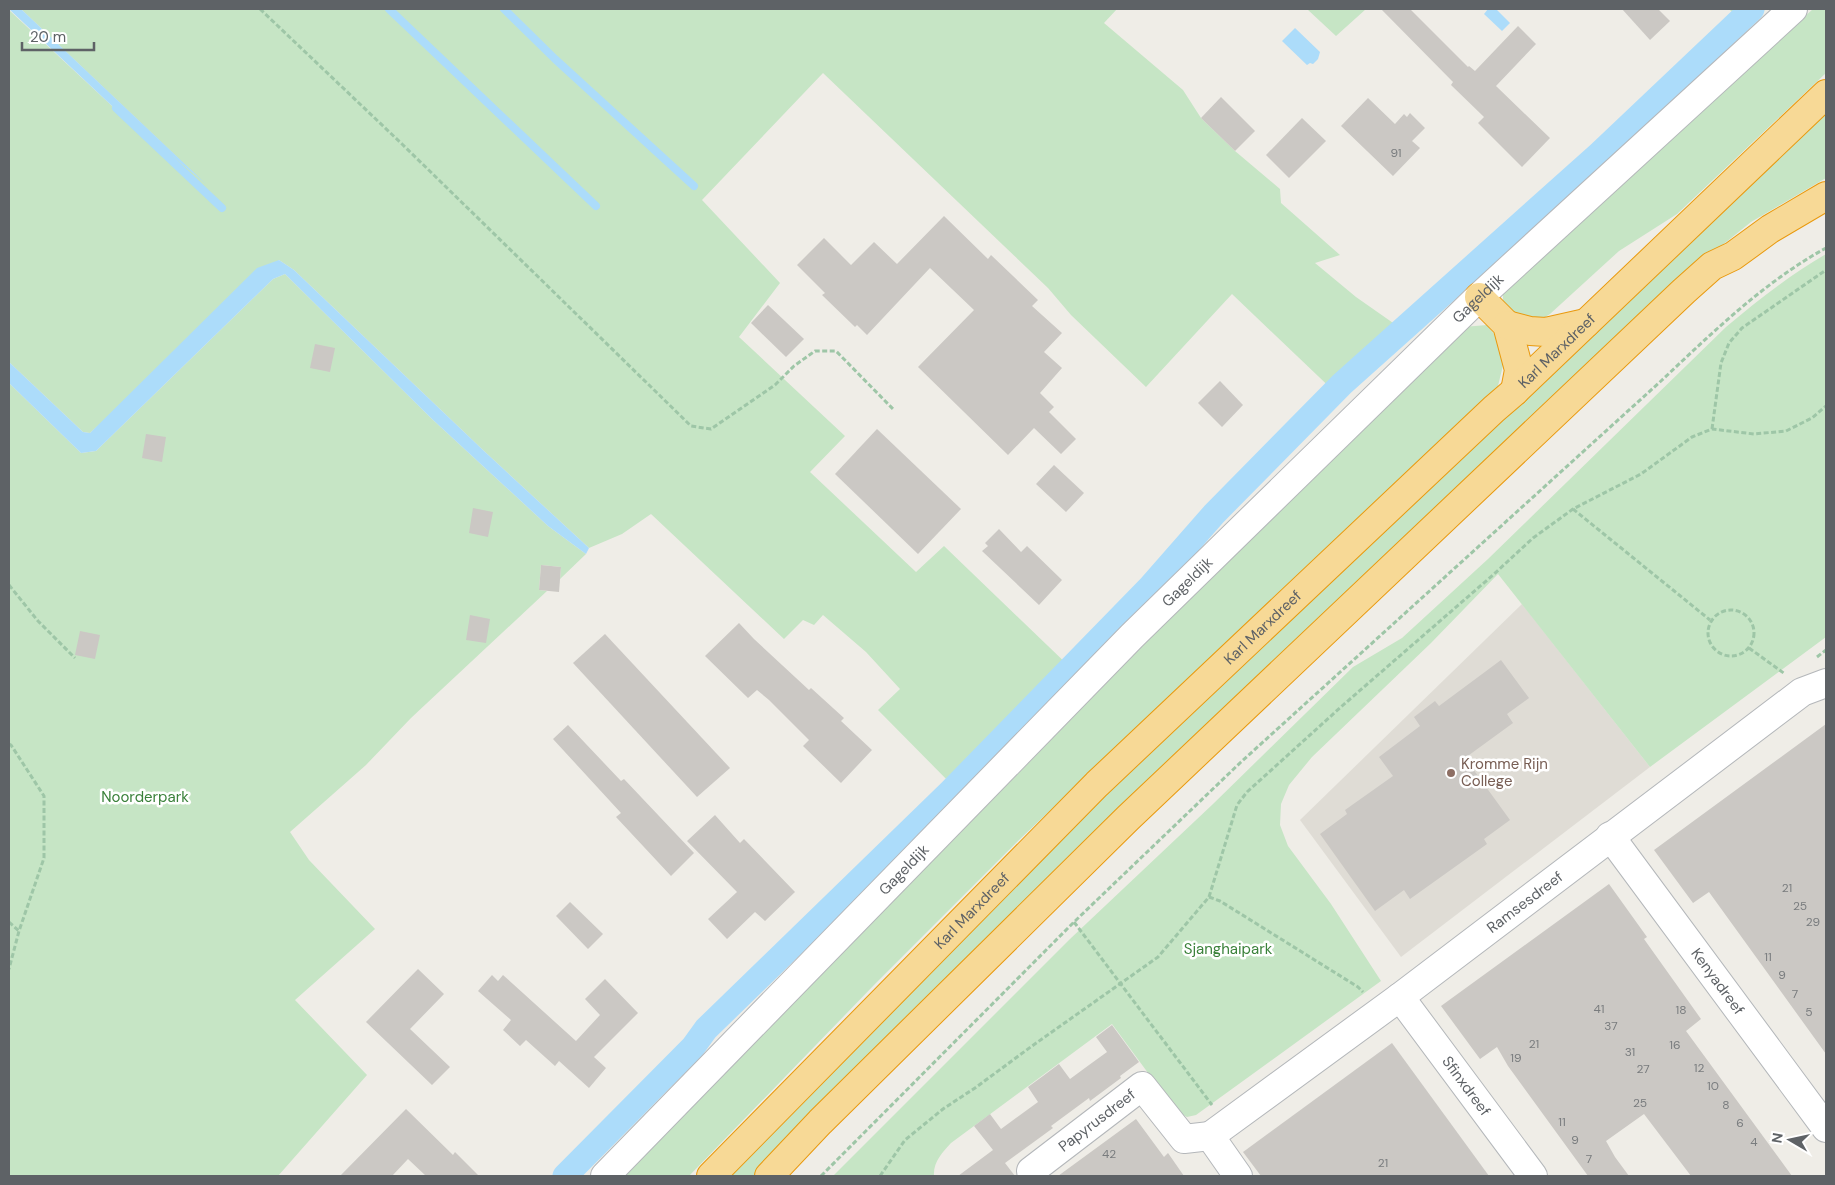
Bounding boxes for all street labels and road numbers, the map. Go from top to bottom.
street label: Gageldijk [1448,269,1508,328]
street label: Karl Marxdreef [1514,309,1600,393]
street label: Gageldijk [1158,552,1218,611]
street label: Karl Marxdreef [1219,586,1306,669]
street label: Gageldijk [875,840,934,899]
street label: Ramsesdreef [1483,867,1567,938]
street label: Karl Marxdreef [930,868,1014,954]
street label: Kenyadreef [1686,944,1749,1019]
street label: Sfinxdreef [1437,1052,1495,1120]
street label: Papyrusdreef [1054,1084,1140,1156]

